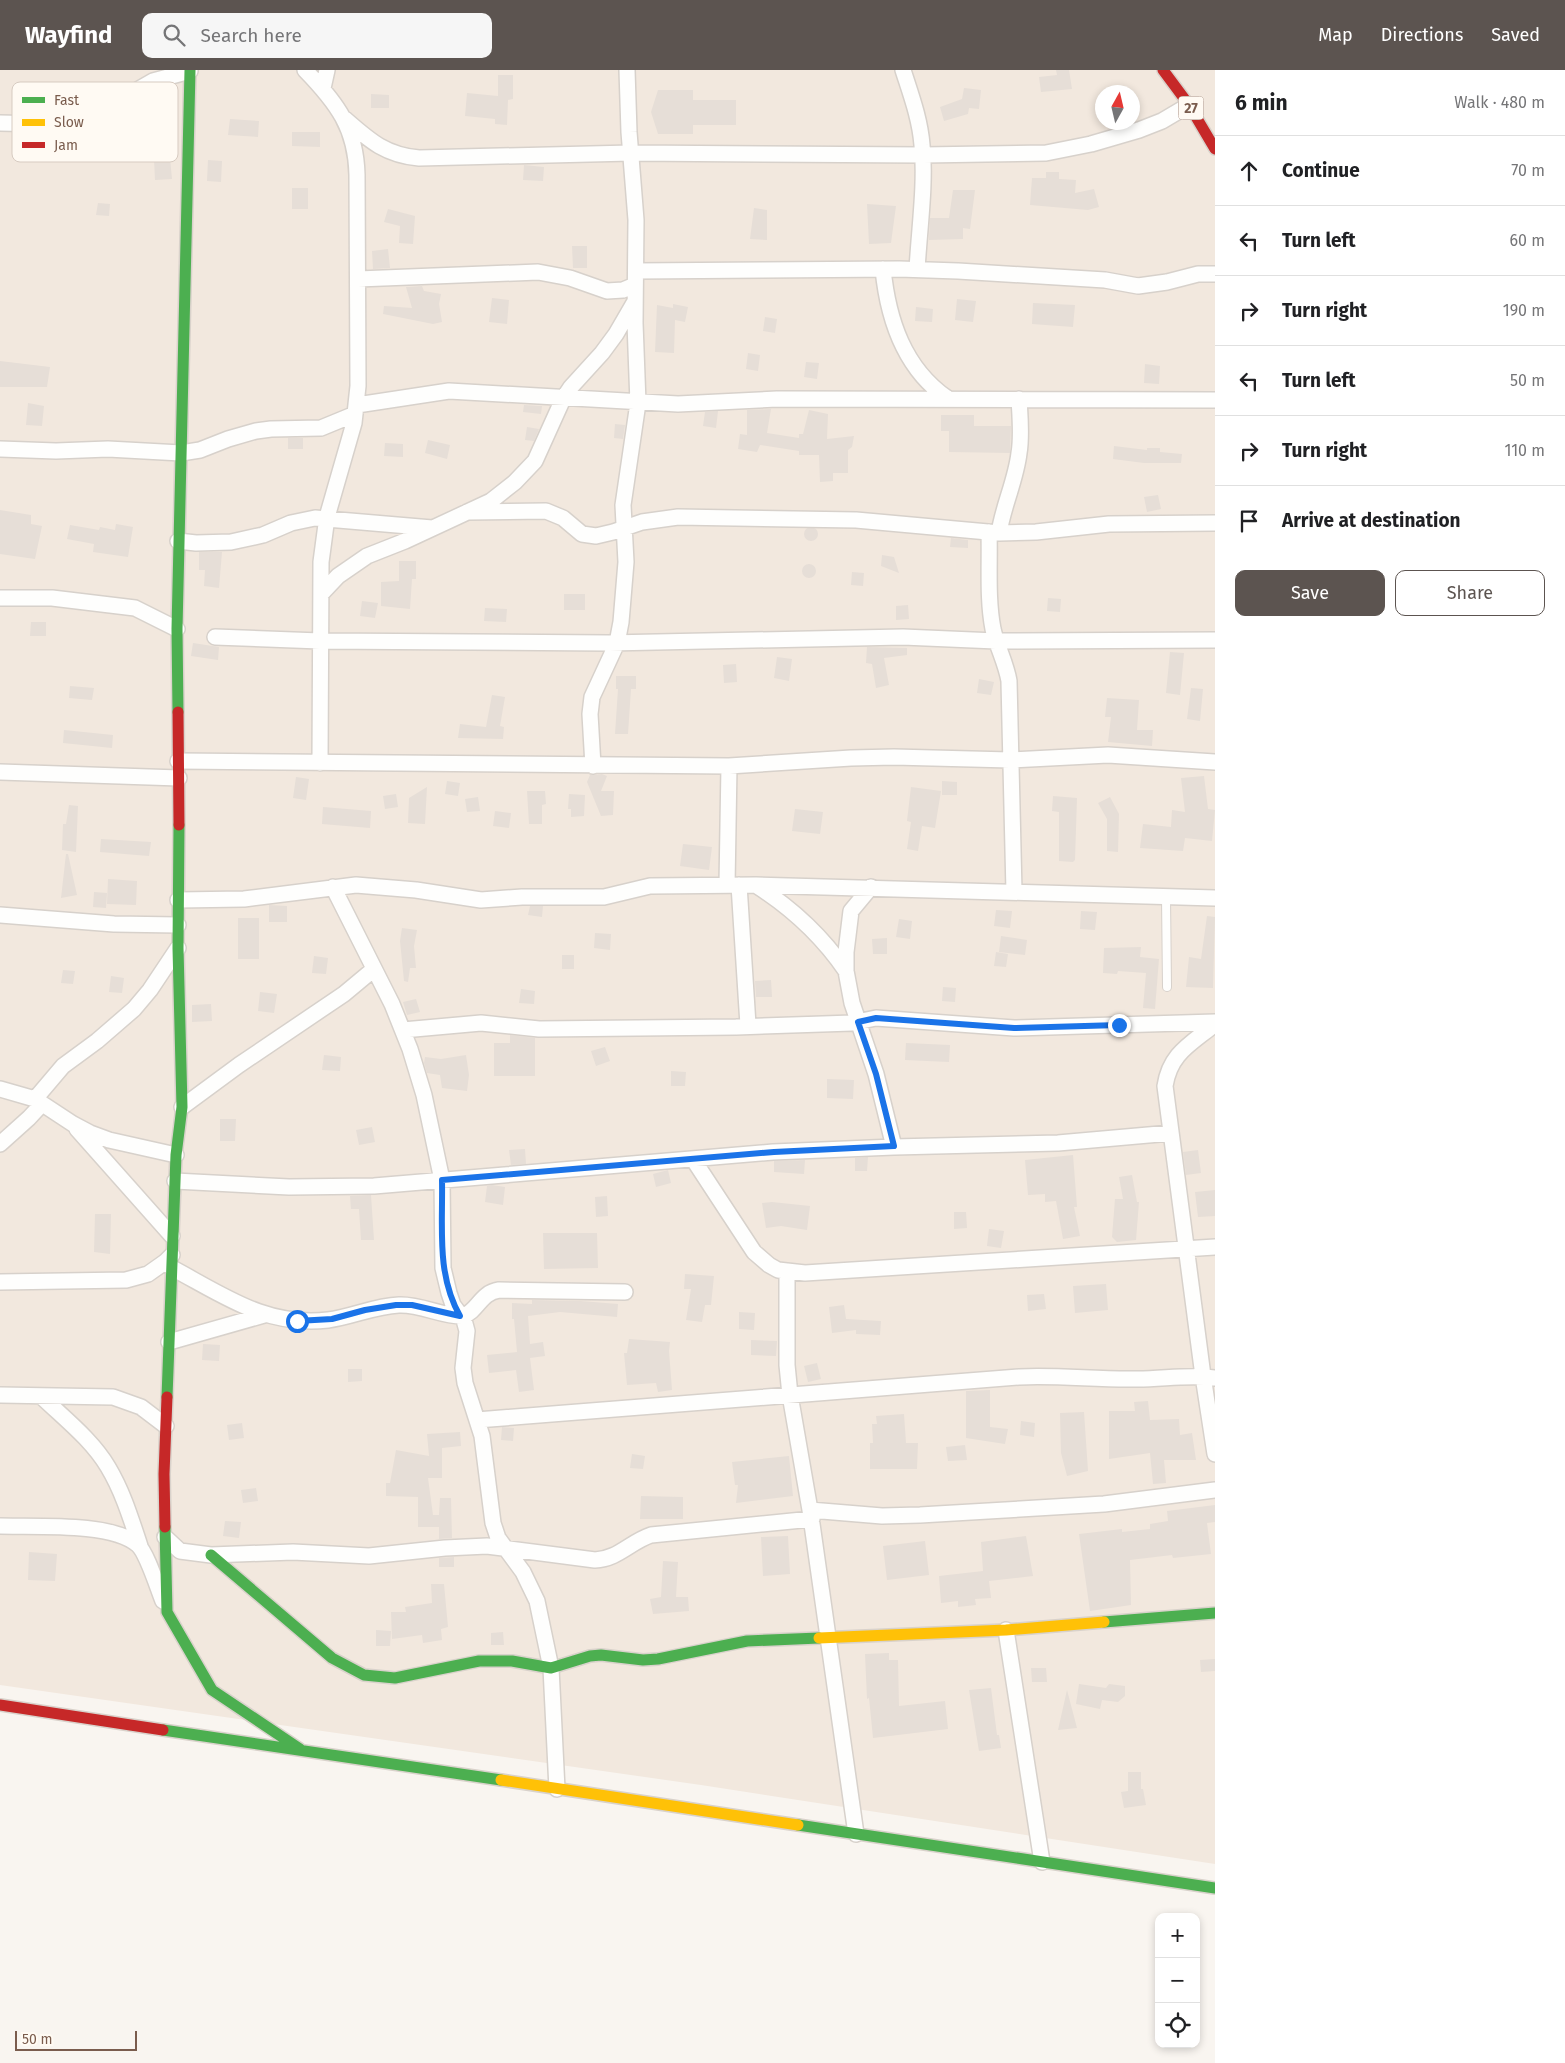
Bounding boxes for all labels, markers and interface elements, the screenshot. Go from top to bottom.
search box [142,13,492,58]
text: Wayfind [25,21,112,49]
icon: search [160,21,188,49]
text: Search here [200,24,302,47]
text: Map [1318,24,1353,46]
text: Directions [1381,24,1463,46]
text: Saved [1491,24,1540,46]
legend [12,82,178,162]
north arrow [1095,85,1140,130]
text: 6 min [1235,90,1288,116]
text: Fast [54,92,80,109]
text: Walk · 480 m [1454,93,1545,112]
road number: 27 [1178,96,1204,119]
text: Slow [54,114,84,131]
text: Jam [54,137,78,154]
icon: ahead [1235,157,1263,185]
text: Continue [1282,159,1360,182]
text: 70 m [1511,161,1545,180]
icon: left [1235,227,1263,255]
text: Turn left [1282,229,1356,252]
text: 60 m [1510,231,1545,250]
icon: right [1235,297,1263,325]
text: Turn right [1282,299,1367,322]
text: 190 m [1503,301,1545,320]
icon: left [1235,367,1263,395]
text: Turn left [1282,369,1356,392]
text: 50 m [1510,371,1545,390]
icon: right [1235,437,1263,465]
text: Turn right [1282,439,1367,462]
text: 110 m [1504,441,1545,460]
icon: arrive [1235,507,1263,535]
text: Arrive at destination [1282,509,1461,532]
button: Save [1235,570,1385,616]
button: Share [1395,570,1545,616]
route end [1108,1014,1131,1037]
route start [286,1310,309,1333]
map controls [1155,1913,1200,2048]
button: + [1155,1913,1200,1958]
button: − [1155,1958,1200,2003]
button: locate [1155,2003,1200,2048]
scale bar [15,2028,138,2051]
text: 50 m [22,2031,53,2048]

